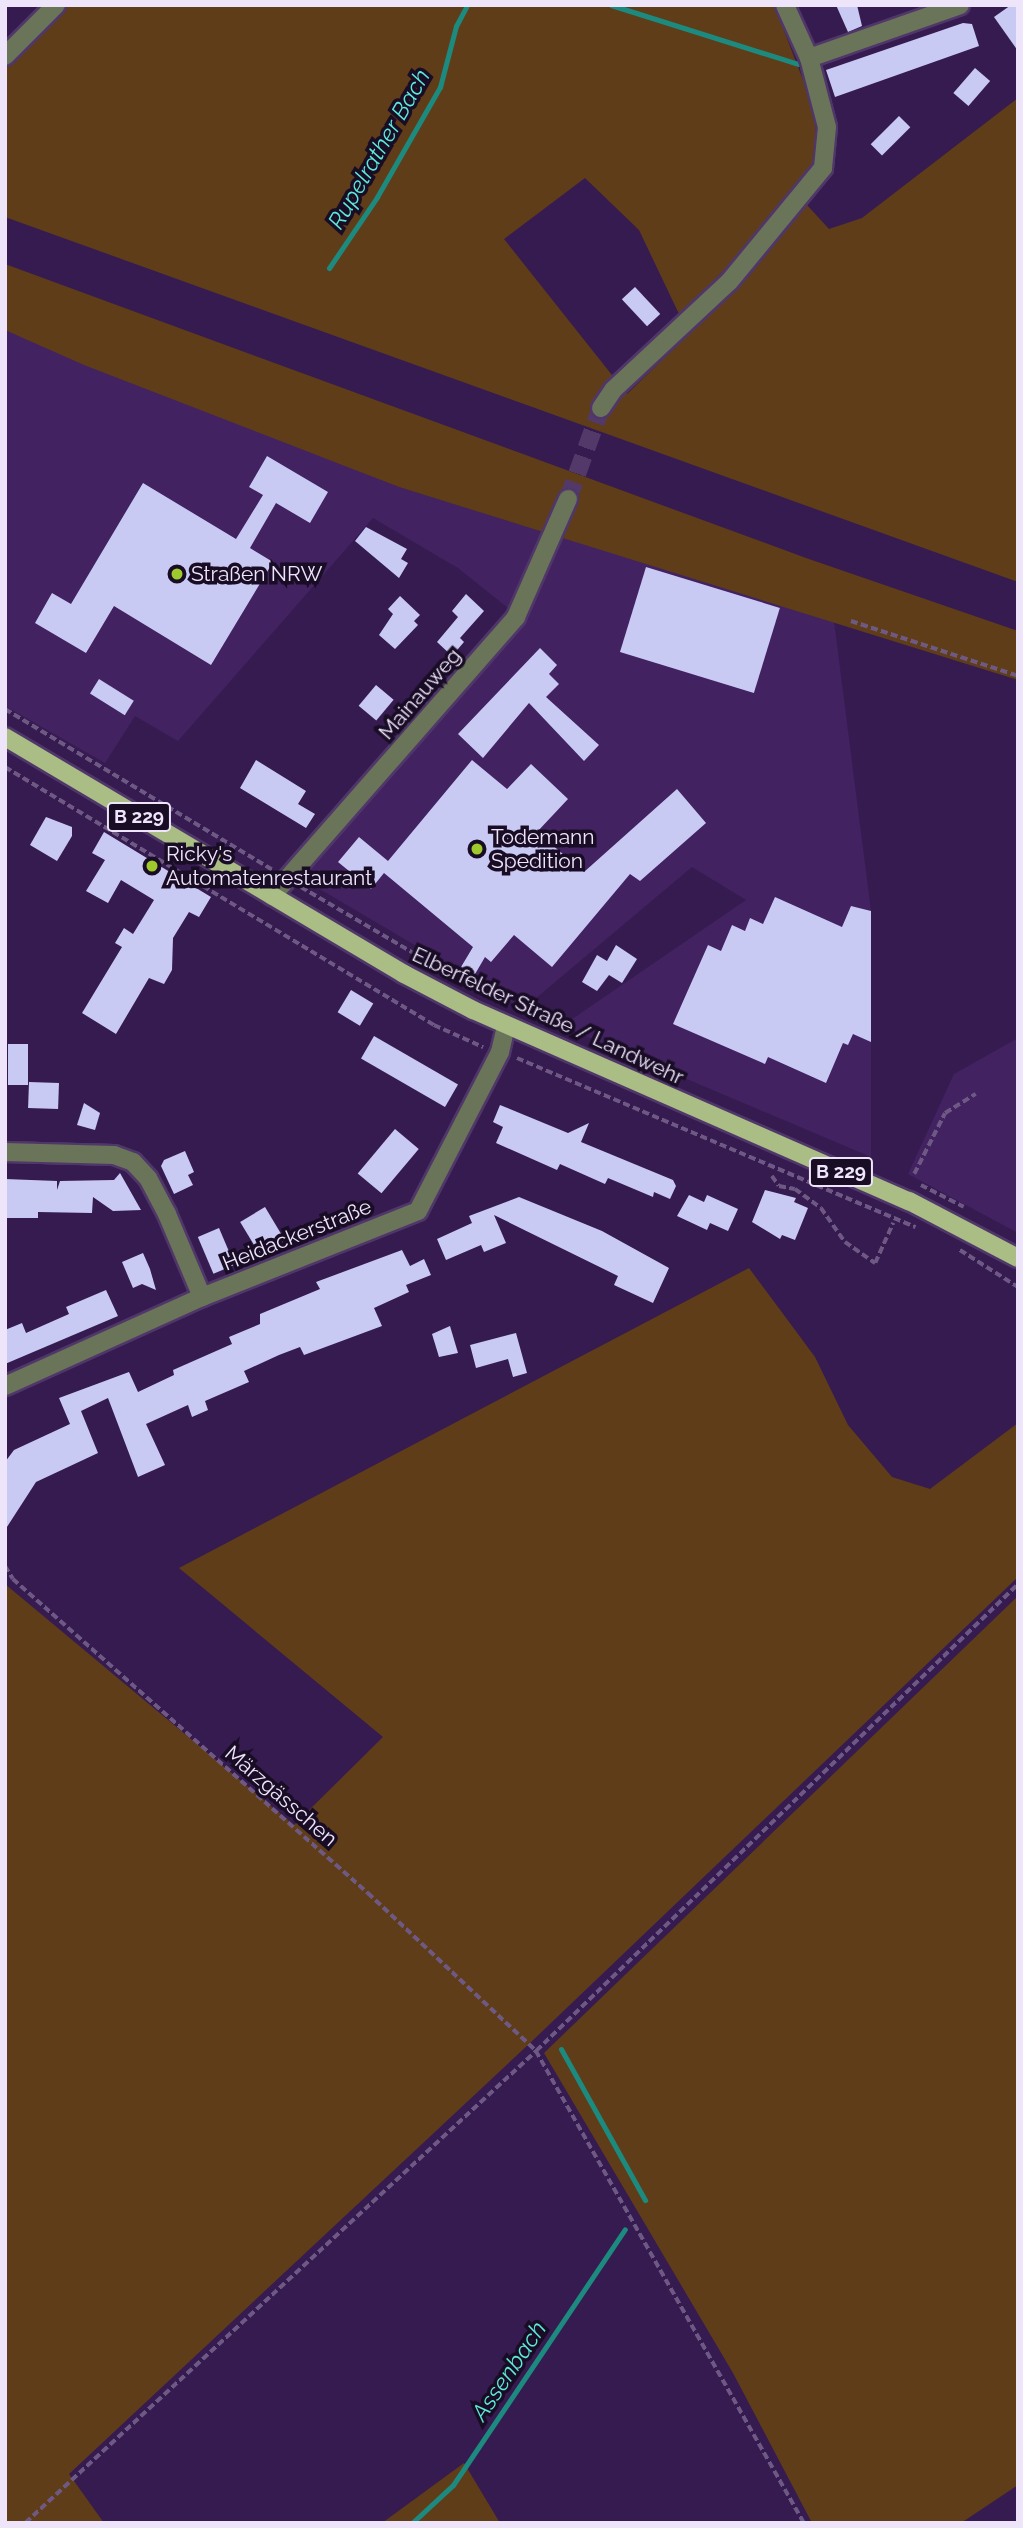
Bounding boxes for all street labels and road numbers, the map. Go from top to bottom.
street label: Mainauweg [374,643,466,745]
road number: B 229 [106,802,172,832]
street label: Elberfelder Straße / Landwehr [408,942,688,1090]
road number: B 229 [808,1156,874,1188]
street label: Heidackerstraße [219,1194,375,1276]
street label: Märzgässchen [220,1740,342,1852]

